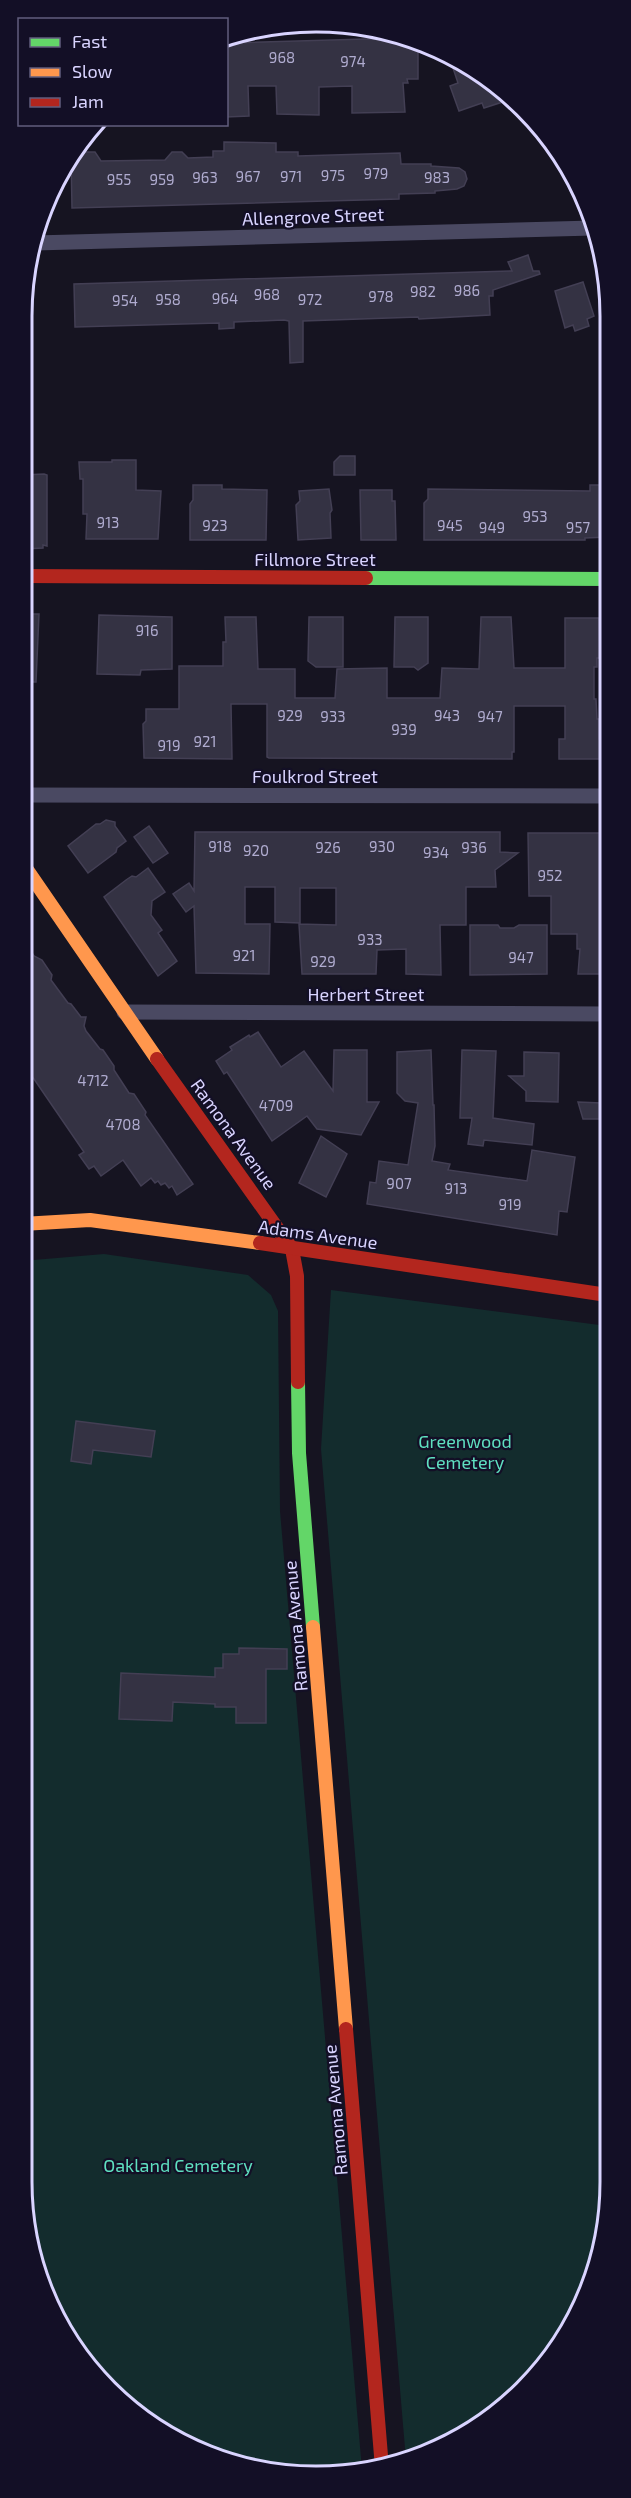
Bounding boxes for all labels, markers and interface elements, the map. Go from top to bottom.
legend [18,18,228,126]
text: Fast [72,30,107,52]
house number: 968 [269,48,295,66]
house number: 974 [340,52,366,70]
text: Slow [72,60,113,82]
text: Jam [72,90,104,112]
house number: 979 [364,164,388,182]
house number: 975 [321,166,345,184]
house number: 967 [236,167,261,185]
house number: 971 [280,167,302,185]
house number: 963 [192,168,218,186]
house number: 983 [424,168,450,186]
house number: 955 [107,170,131,188]
house number: 959 [149,170,175,188]
street label: Allengrove Street [242,203,385,229]
house number: 986 [454,281,480,299]
house number: 982 [410,282,436,300]
house number: 968 [254,285,280,303]
house number: 978 [368,287,394,305]
house number: 964 [212,289,238,307]
house number: 958 [155,290,181,308]
house number: 972 [298,290,322,308]
house number: 954 [112,291,138,309]
house number: 953 [523,507,547,525]
house number: 913 [97,513,119,531]
house number: 923 [202,516,228,534]
house number: 945 [437,516,463,534]
house number: 949 [479,518,505,536]
house number: 957 [566,518,590,536]
street label: Fillmore Street [254,548,376,570]
house number: 916 [135,621,159,639]
house number: 929 [277,706,303,724]
house number: 943 [434,706,460,724]
house number: 933 [320,707,346,725]
house number: 947 [477,707,503,725]
house number: 939 [391,720,417,738]
house number: 921 [194,732,216,750]
house number: 919 [157,736,181,754]
street label: Foulkrod Street [252,765,378,787]
house number: 918 [208,837,232,855]
house number: 930 [369,837,395,855]
house number: 926 [315,838,341,856]
house number: 936 [461,838,487,856]
house number: 920 [243,841,269,859]
house number: 934 [423,843,449,861]
house number: 952 [537,866,563,884]
house number: 933 [357,930,383,948]
house number: 921 [233,946,255,964]
house number: 947 [508,948,534,966]
house number: 929 [310,952,336,970]
street label: Herbert Street [308,983,425,1005]
house number: 4712 [77,1071,109,1089]
street label: Ramona Avenue [187,1074,281,1194]
house number: 4709 [259,1096,293,1114]
house number: 4708 [105,1115,141,1133]
house number: 907 [386,1174,412,1192]
house number: 913 [445,1179,467,1197]
house number: 919 [498,1195,522,1213]
street label: Adams Avenue [257,1215,379,1253]
park label: Greenwood Cemetery [418,1430,512,1473]
street label: Ramona Avenue [278,1560,312,1692]
street label: Ramona Avenue [318,2044,352,2176]
park label: Oakland Cemetery [103,2154,253,2176]

